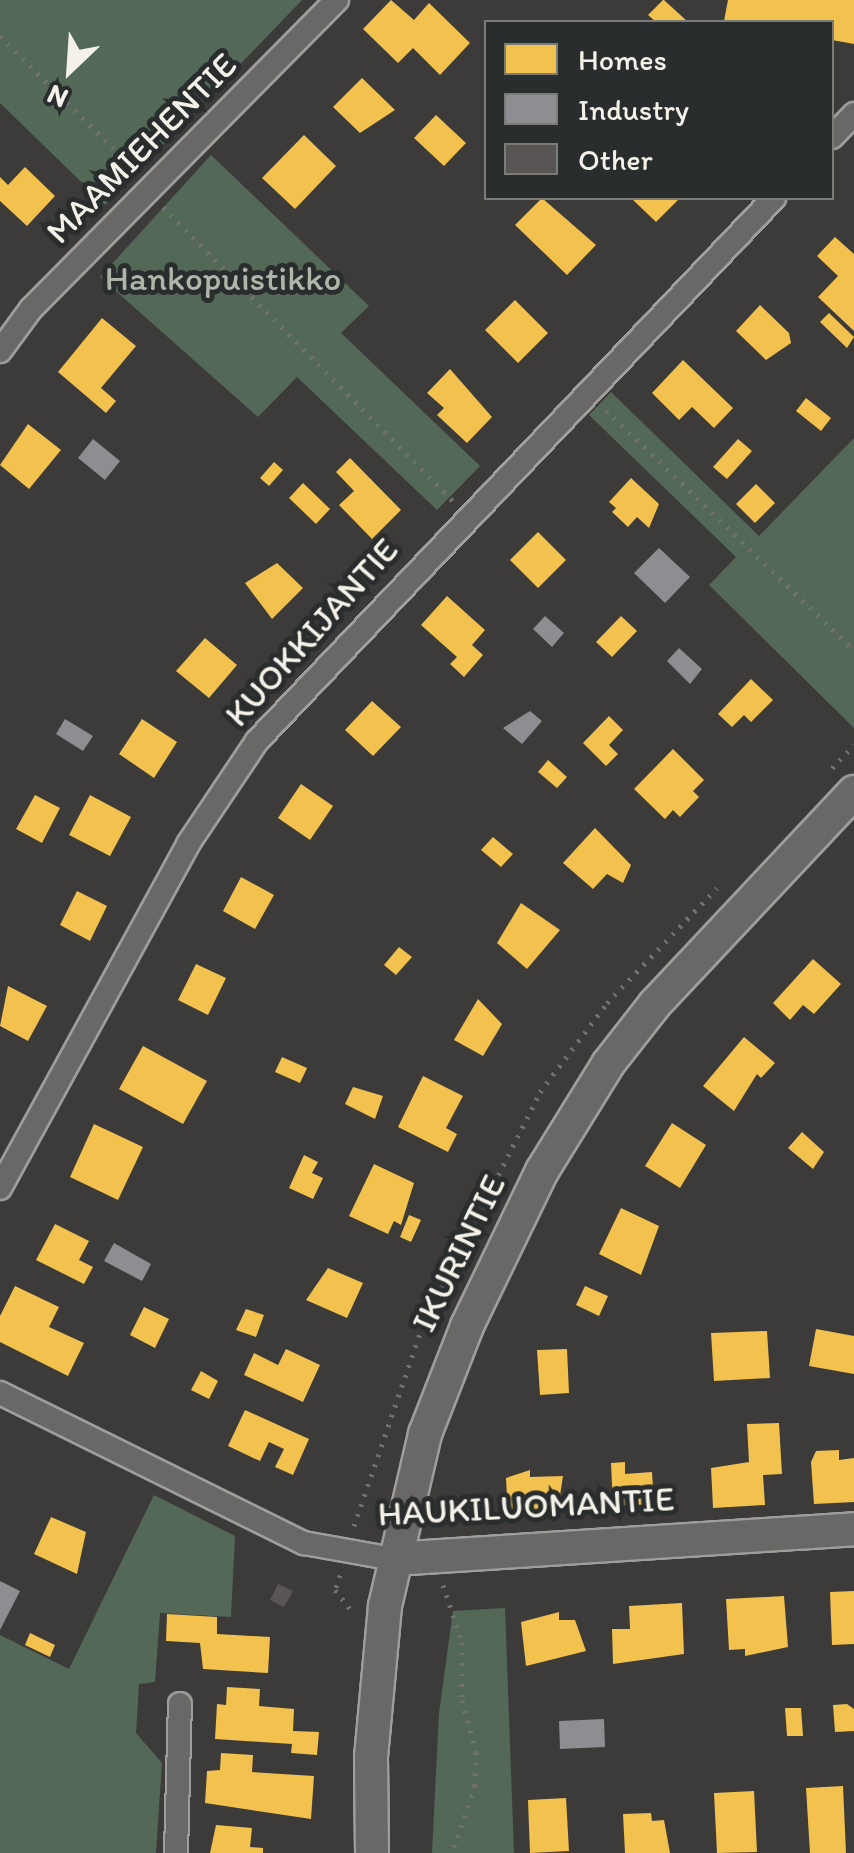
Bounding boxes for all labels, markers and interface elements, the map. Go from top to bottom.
north arrow [20,20,120,120]
legend [484,20,834,200]
text: Homes [578,41,667,78]
street label: MAAMIEHENTIE [37,44,245,252]
text: Industry [578,91,689,128]
text: Other [578,141,653,178]
park label: Hankopuistikko [105,257,341,299]
street label: KUOKKIJANTIE [215,529,407,735]
street label: IKURINTIE [402,1168,514,1338]
street label: HAUKILUOMANTIE [377,1477,675,1535]

